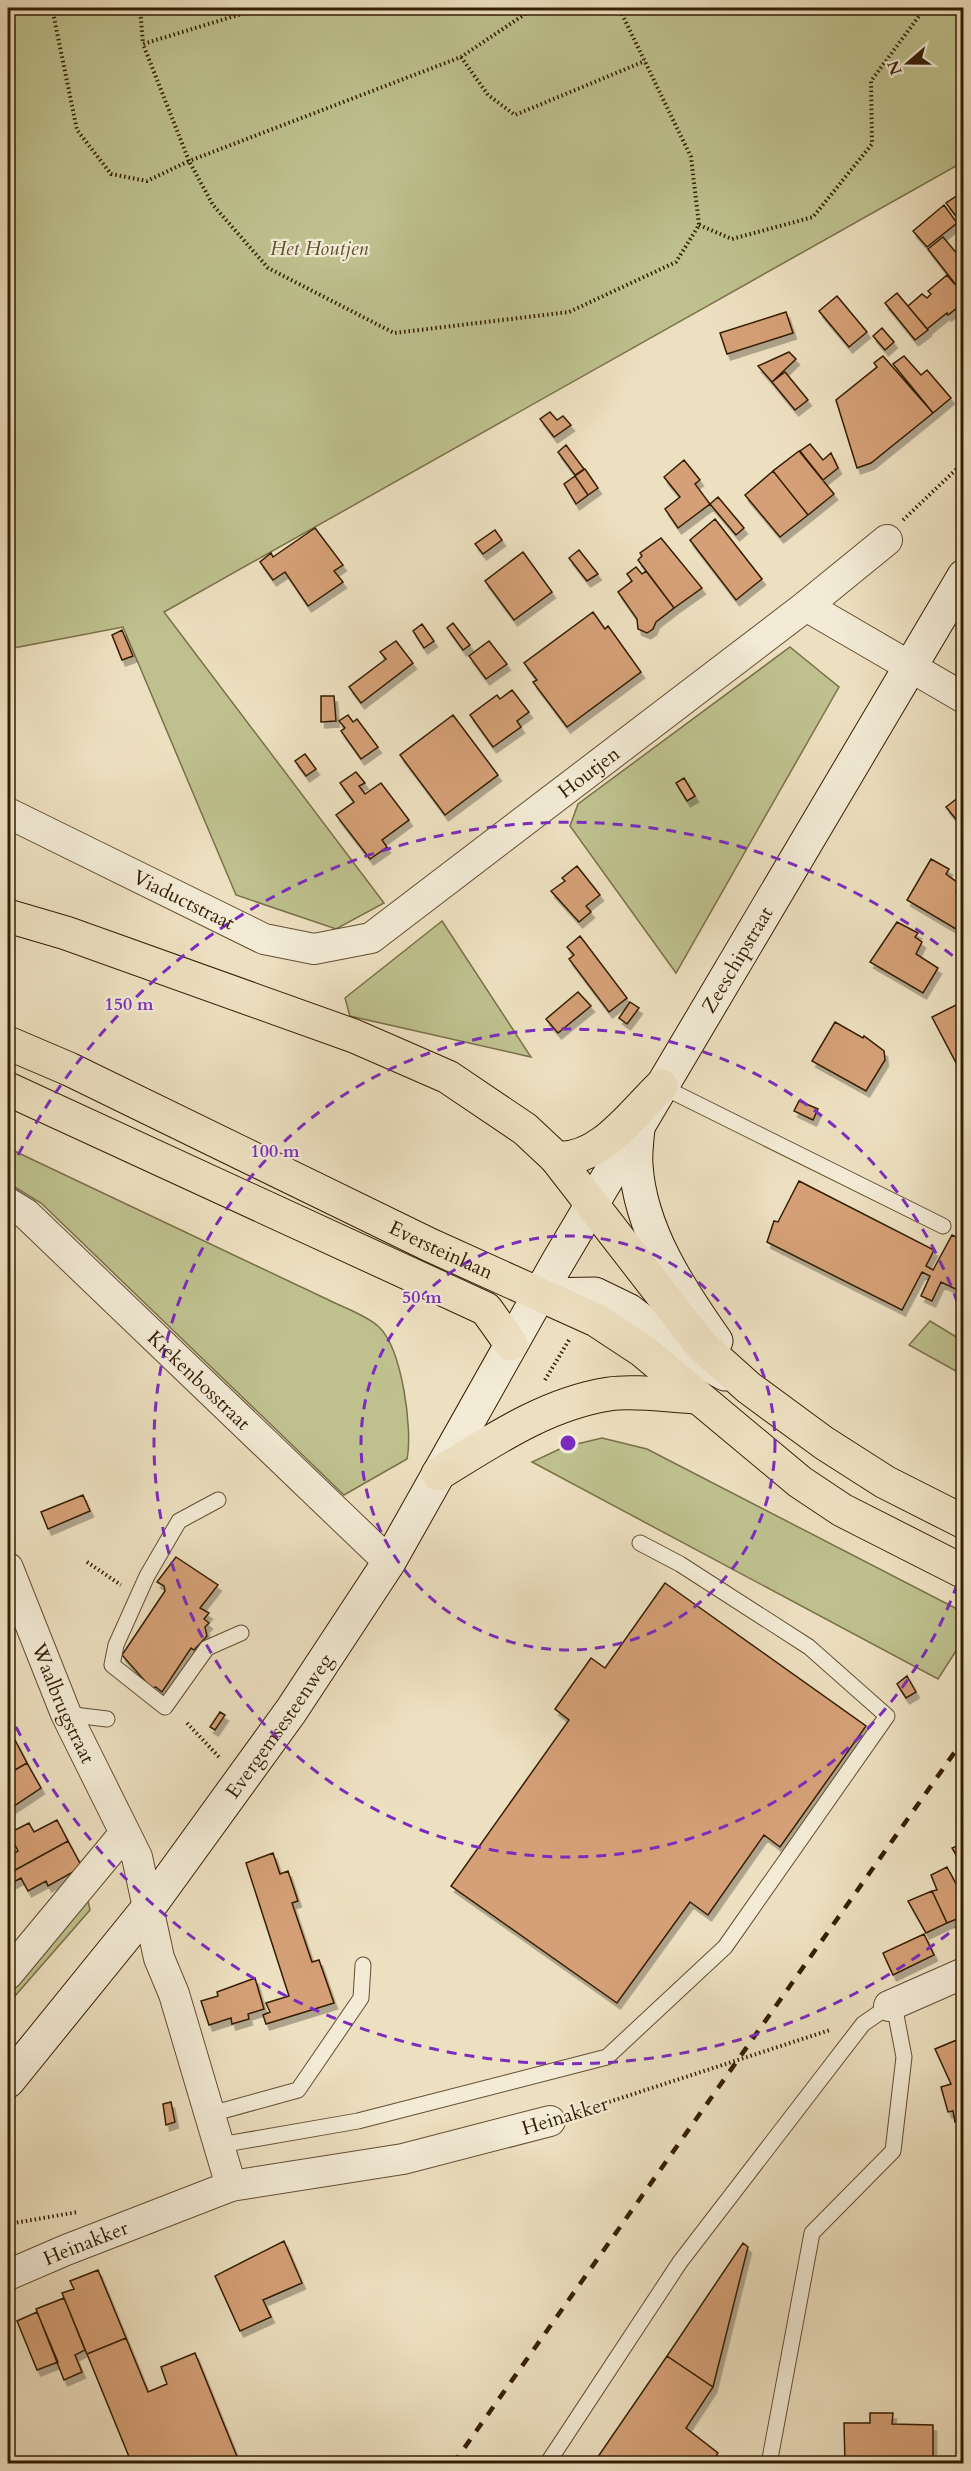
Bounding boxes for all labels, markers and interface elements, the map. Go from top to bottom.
north arrow [878,33,938,93]
text: N [882,57,908,78]
park label: Het Houtjen [270,235,368,262]
street label: Houtjen [552,739,625,804]
street label: Viaductstraat [129,863,240,936]
street label: Zeeschipstraat [695,901,779,1018]
text: 150 m [104,992,154,1017]
text: 100 m [250,1139,300,1164]
street label: Eversteinlaan [385,1214,498,1286]
text: 50 m [402,1285,442,1310]
street label: Kiekenbosstraat [142,1324,257,1436]
centre of rings [558,1433,578,1453]
street label: Waalbrugstraat [25,1638,102,1768]
street label: Evergemsesteenweg [219,1647,339,1803]
street label: Heinakker [518,2090,612,2142]
street label: Heinakker [39,2213,133,2272]

